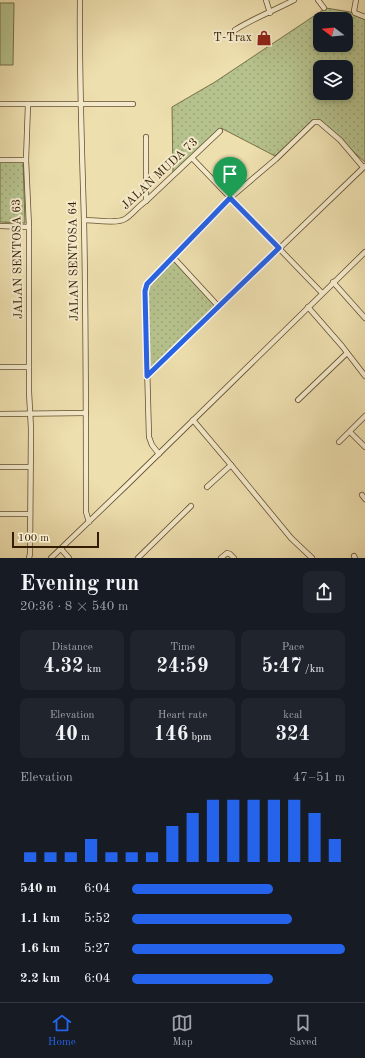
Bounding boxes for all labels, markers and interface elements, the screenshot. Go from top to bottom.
north arrow [313,12,353,52]
map controls [313,12,353,100]
shop icon: T-Trax [255,29,273,47]
place label: T-Trax [213,32,252,44]
button: layers [313,60,353,100]
street label: JALAN MUDA 73 [120,136,200,212]
pin [213,157,247,198]
icon: arrive [219,163,241,185]
street label: JALAN SENTOSA 63 [11,199,25,319]
street label: JALAN SENTOSA 64 [67,201,81,321]
scale bar [12,530,99,549]
text: 100 m [18,533,49,544]
button: share [303,571,345,613]
text: Evening run [20,573,139,595]
text: 20:36 · 8 × 540 m [20,600,128,613]
text: Distance [51,642,93,653]
text: Time [170,642,195,653]
text: Pace [282,642,304,653]
text: 4.32 [43,657,84,677]
text: 24:59 [156,657,208,677]
text: 5:47 [261,657,302,677]
text: km [84,664,101,675]
text: /km [302,664,324,675]
text: Elevation [50,710,95,721]
text: Heart rate [158,710,207,721]
text: kcal [283,710,302,721]
text: 40 [55,725,78,745]
text: 146 [154,725,188,745]
text: 324 [275,725,310,745]
text: m [78,732,90,743]
text: bpm [188,732,211,743]
text: Elevation [20,771,73,784]
text: 47–51 m [293,771,345,784]
text: 540 m [20,882,57,895]
text: 6:04 [84,882,110,895]
text: 1.1 km [20,912,60,925]
text: 5:52 [84,912,110,925]
text: 1.6 km [20,942,60,955]
text: 5:27 [84,942,110,955]
text: 2.2 km [20,972,60,985]
text: 6:04 [84,972,110,985]
tab: Home [48,1012,76,1050]
tab: Map [171,1012,193,1050]
tab: Saved [289,1012,317,1050]

